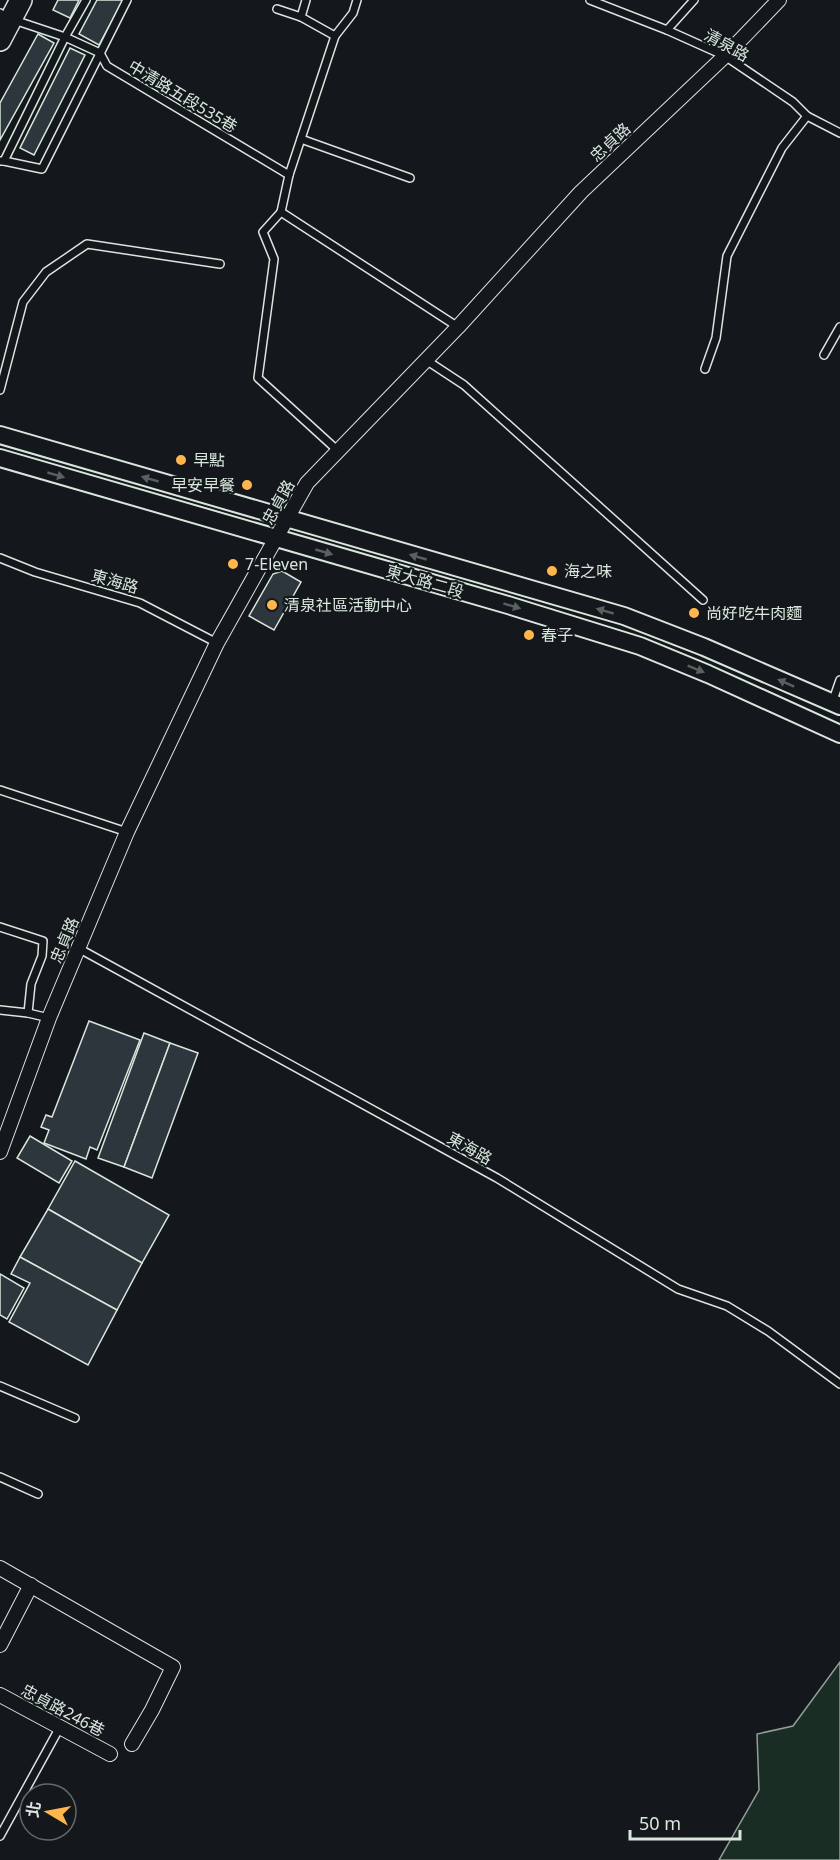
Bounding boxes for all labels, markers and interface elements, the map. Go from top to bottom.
street label: 清泉路 [701,24,753,66]
street label: 中清路五段535巷 [124,55,242,137]
street label: 忠貞路 [585,118,635,166]
place label: 早點 [193,449,225,471]
marker: 早點 [174,453,188,467]
one-way arrow [47,471,65,480]
one-way arrow [141,474,159,483]
place label: 早安早餐 [171,474,235,496]
street label: 忠貞路 [257,476,299,528]
marker: 早安早餐 [240,478,254,492]
one-way arrow [315,548,333,557]
one-way arrow [409,551,427,561]
place label: 7-Eleven [245,553,308,575]
marker: 7-Eleven [226,557,240,571]
street label: 東大路二段 [384,559,466,603]
place label: 海之味 [564,560,612,582]
street label: 東海路 [89,564,141,598]
marker: 海之味 [545,564,559,578]
place label: 清泉社區活動中心 [284,594,412,616]
marker: 清泉社區活動中心 [265,598,279,612]
one-way arrow [503,602,521,611]
place label: 尚好吃牛肉麵 [706,602,802,624]
one-way arrow [596,606,614,615]
marker: 尚好吃牛肉麵 [687,606,701,620]
place label: 春子 [541,624,573,646]
marker: 春子 [522,628,536,642]
one-way arrow [687,665,705,674]
one-way arrow [777,678,795,688]
street label: 忠貞路 [44,914,84,966]
street label: 東海路 [444,1127,496,1169]
street label: 忠貞路246巷 [17,1679,109,1741]
north arrow [18,1782,78,1842]
text: 北 [21,1800,45,1819]
scale bar [630,1803,740,1841]
text: 50 m [639,1811,681,1835]

